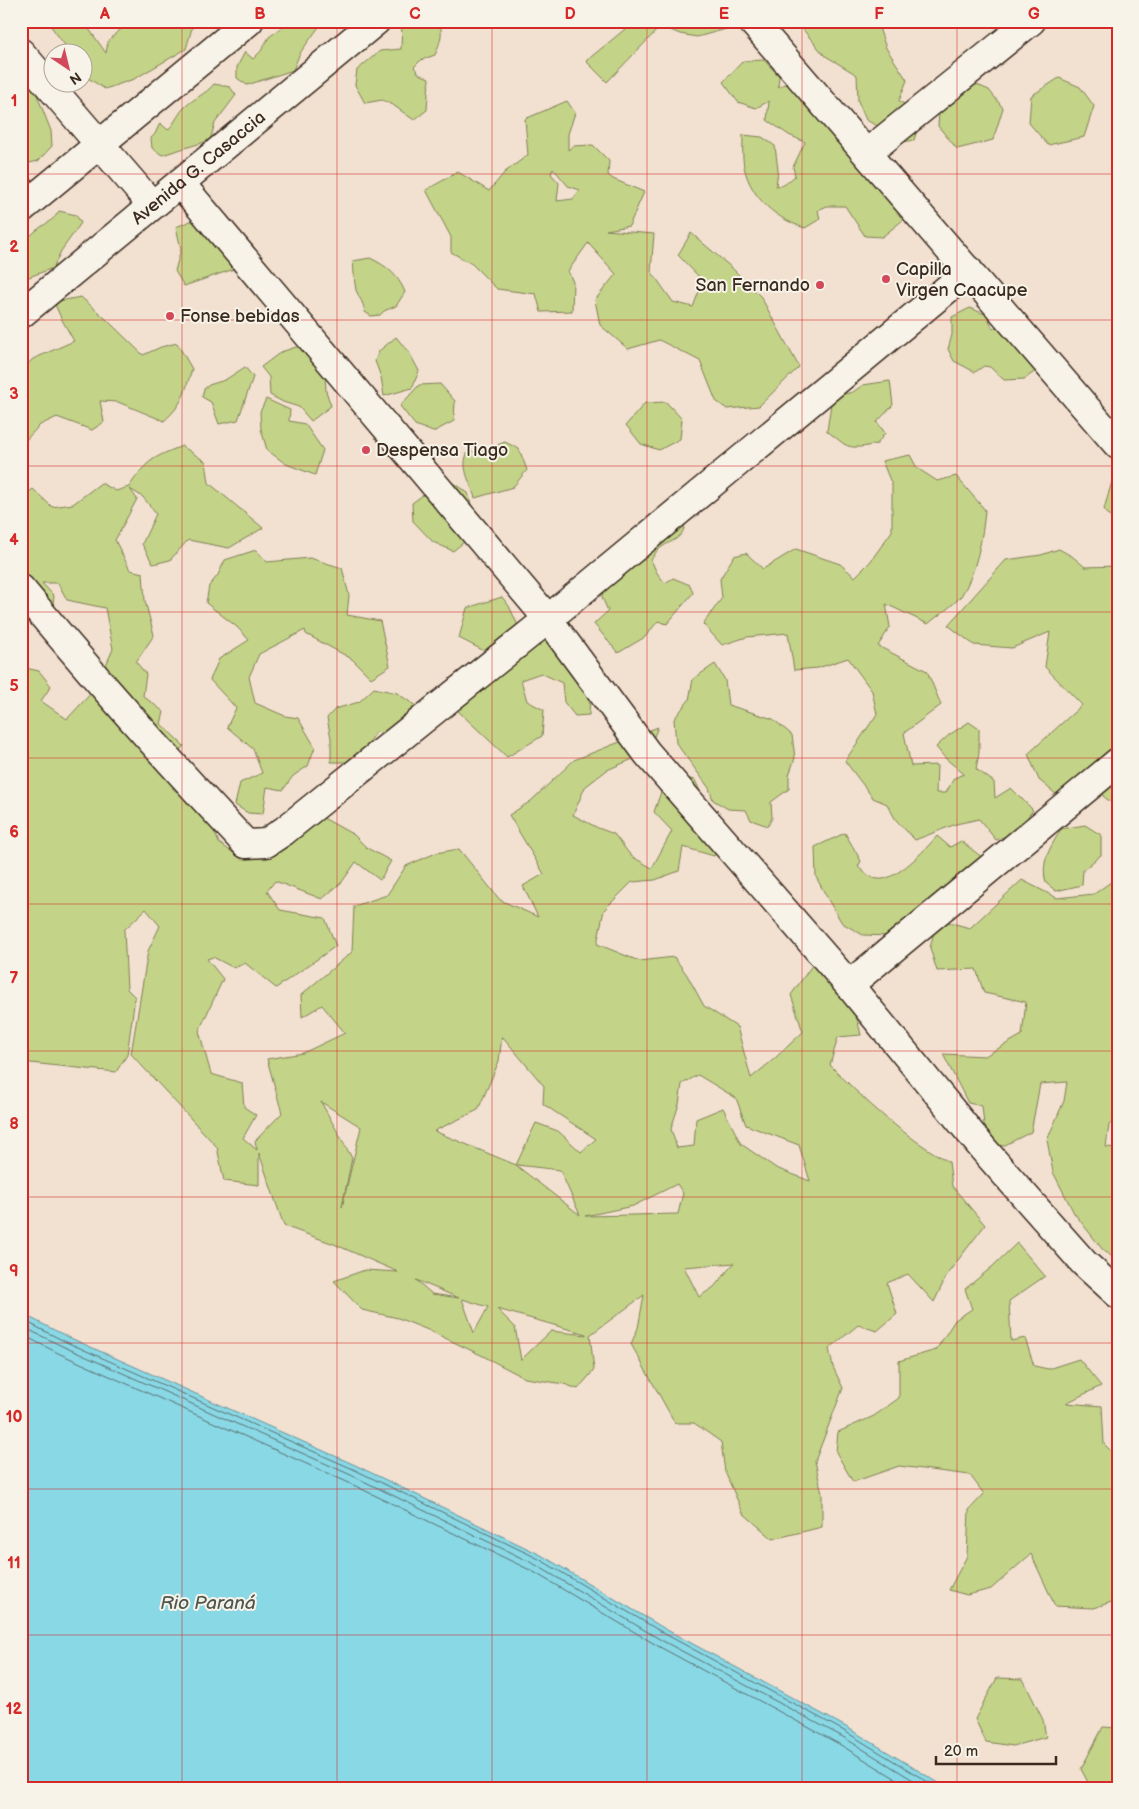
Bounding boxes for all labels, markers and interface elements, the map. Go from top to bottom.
text: A [99,5,110,24]
text: B [254,5,266,24]
text: C [409,5,421,24]
text: D [564,5,576,24]
text: E [719,5,729,24]
text: F [874,5,884,24]
text: G [1028,5,1040,24]
north arrow [42,42,92,92]
text: N [66,68,84,88]
text: 1 [11,92,17,111]
street label: Avenida G. Casaccia [128,107,270,229]
text: 2 [9,238,19,257]
place label: Capilla Virgen Caacupe [896,259,1028,301]
marker: Capilla Virgen Caacupe [880,273,892,285]
place label: San Fernando [696,275,810,296]
marker: San Fernando [814,279,826,291]
place label: Fonse bebidas [180,306,300,327]
marker: Fonse bebidas [164,310,176,322]
text: 3 [9,385,19,404]
place label: Despensa Tiago [376,440,508,461]
marker: Despensa Tiago [360,444,372,456]
text: 4 [9,531,19,550]
text: 5 [9,677,19,696]
text: 6 [9,823,19,842]
text: 7 [10,969,19,988]
text: 8 [9,1115,19,1134]
text: 9 [9,1262,19,1281]
text: 10 [6,1408,22,1427]
text: 11 [7,1554,21,1573]
water label: Rio Paraná [160,1592,256,1615]
text: 12 [6,1700,23,1719]
scale bar [936,1734,1056,1766]
text: 20 m [944,1742,978,1761]

